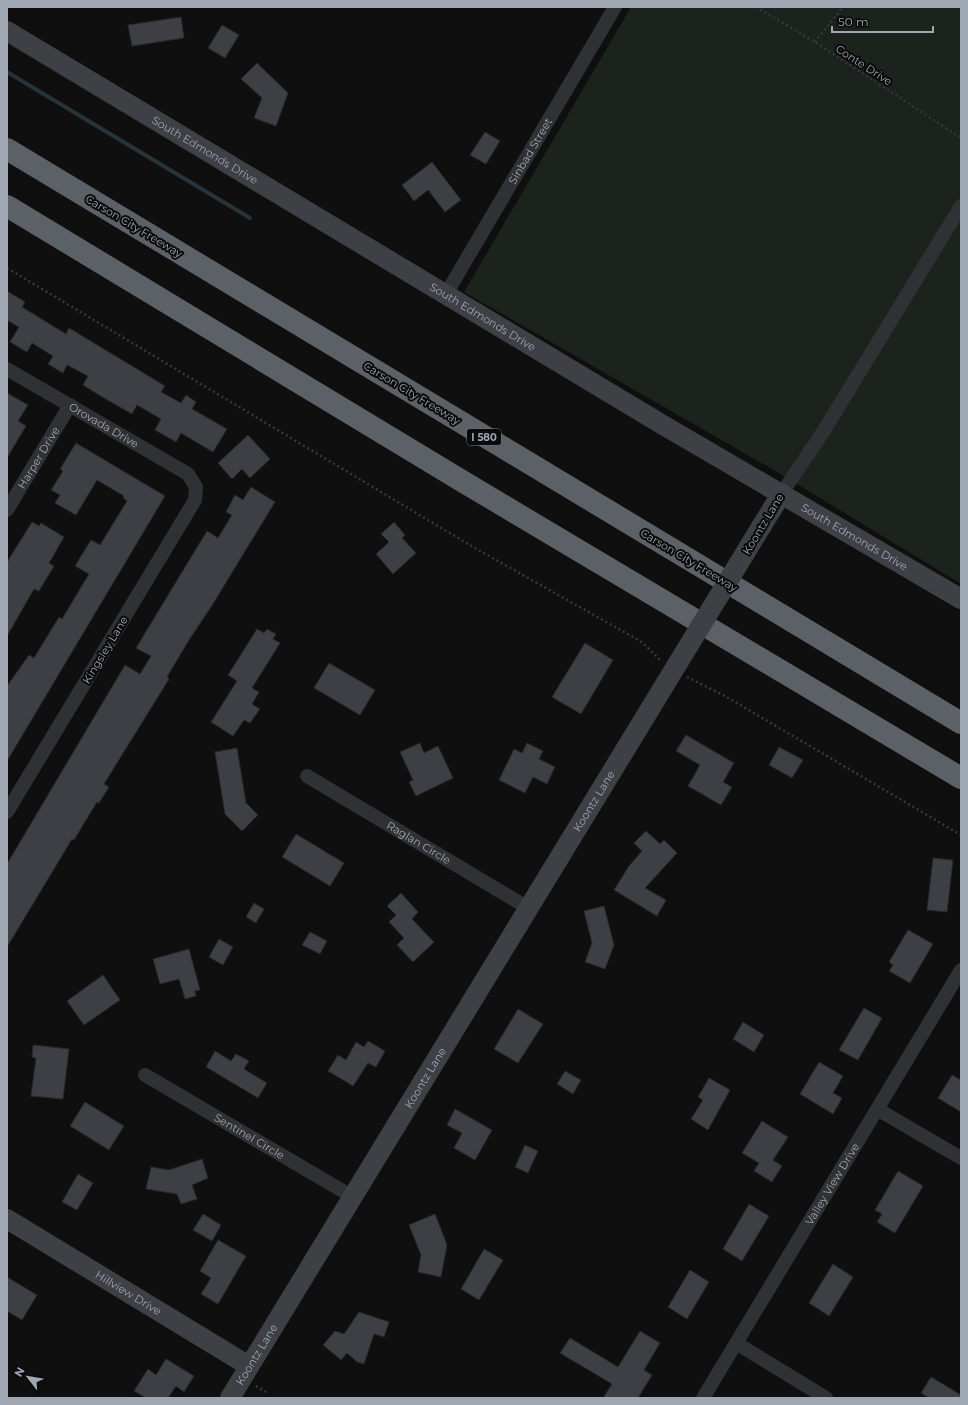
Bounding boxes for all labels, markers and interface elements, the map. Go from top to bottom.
scale bar [832,8,933,34]
text: 50 m [838,14,869,29]
street label: Conte Drive [833,42,895,89]
street label: South Edmonds Drive [149,113,261,187]
street label: Sinbad Street [505,115,555,187]
street label: Carson City Freeway [83,191,185,261]
street label: South Edmonds Drive [427,280,539,354]
street label: Carson City Freeway [361,358,463,428]
street label: Orovada Drive [67,400,142,451]
street label: Harper Drive [14,424,63,491]
road number: I 580 [467,429,501,445]
street label: Koontz Lane [739,491,787,557]
street label: South Edmonds Drive [799,500,911,574]
street label: Carson City Freeway [638,525,740,595]
street label: Kingsley Lane [79,613,131,686]
street label: Koontz Lane [570,768,618,834]
street label: Raglan Circle [384,818,454,867]
street label: Koontz Lane [401,1044,449,1111]
street label: Sentinel Circle [212,1110,287,1162]
street label: Valley View Drive [802,1140,862,1227]
street label: Hillview Drive [93,1267,164,1318]
street label: Koontz Lane [233,1321,281,1388]
north arrow [8,1357,48,1397]
text: N [11,1364,28,1379]

